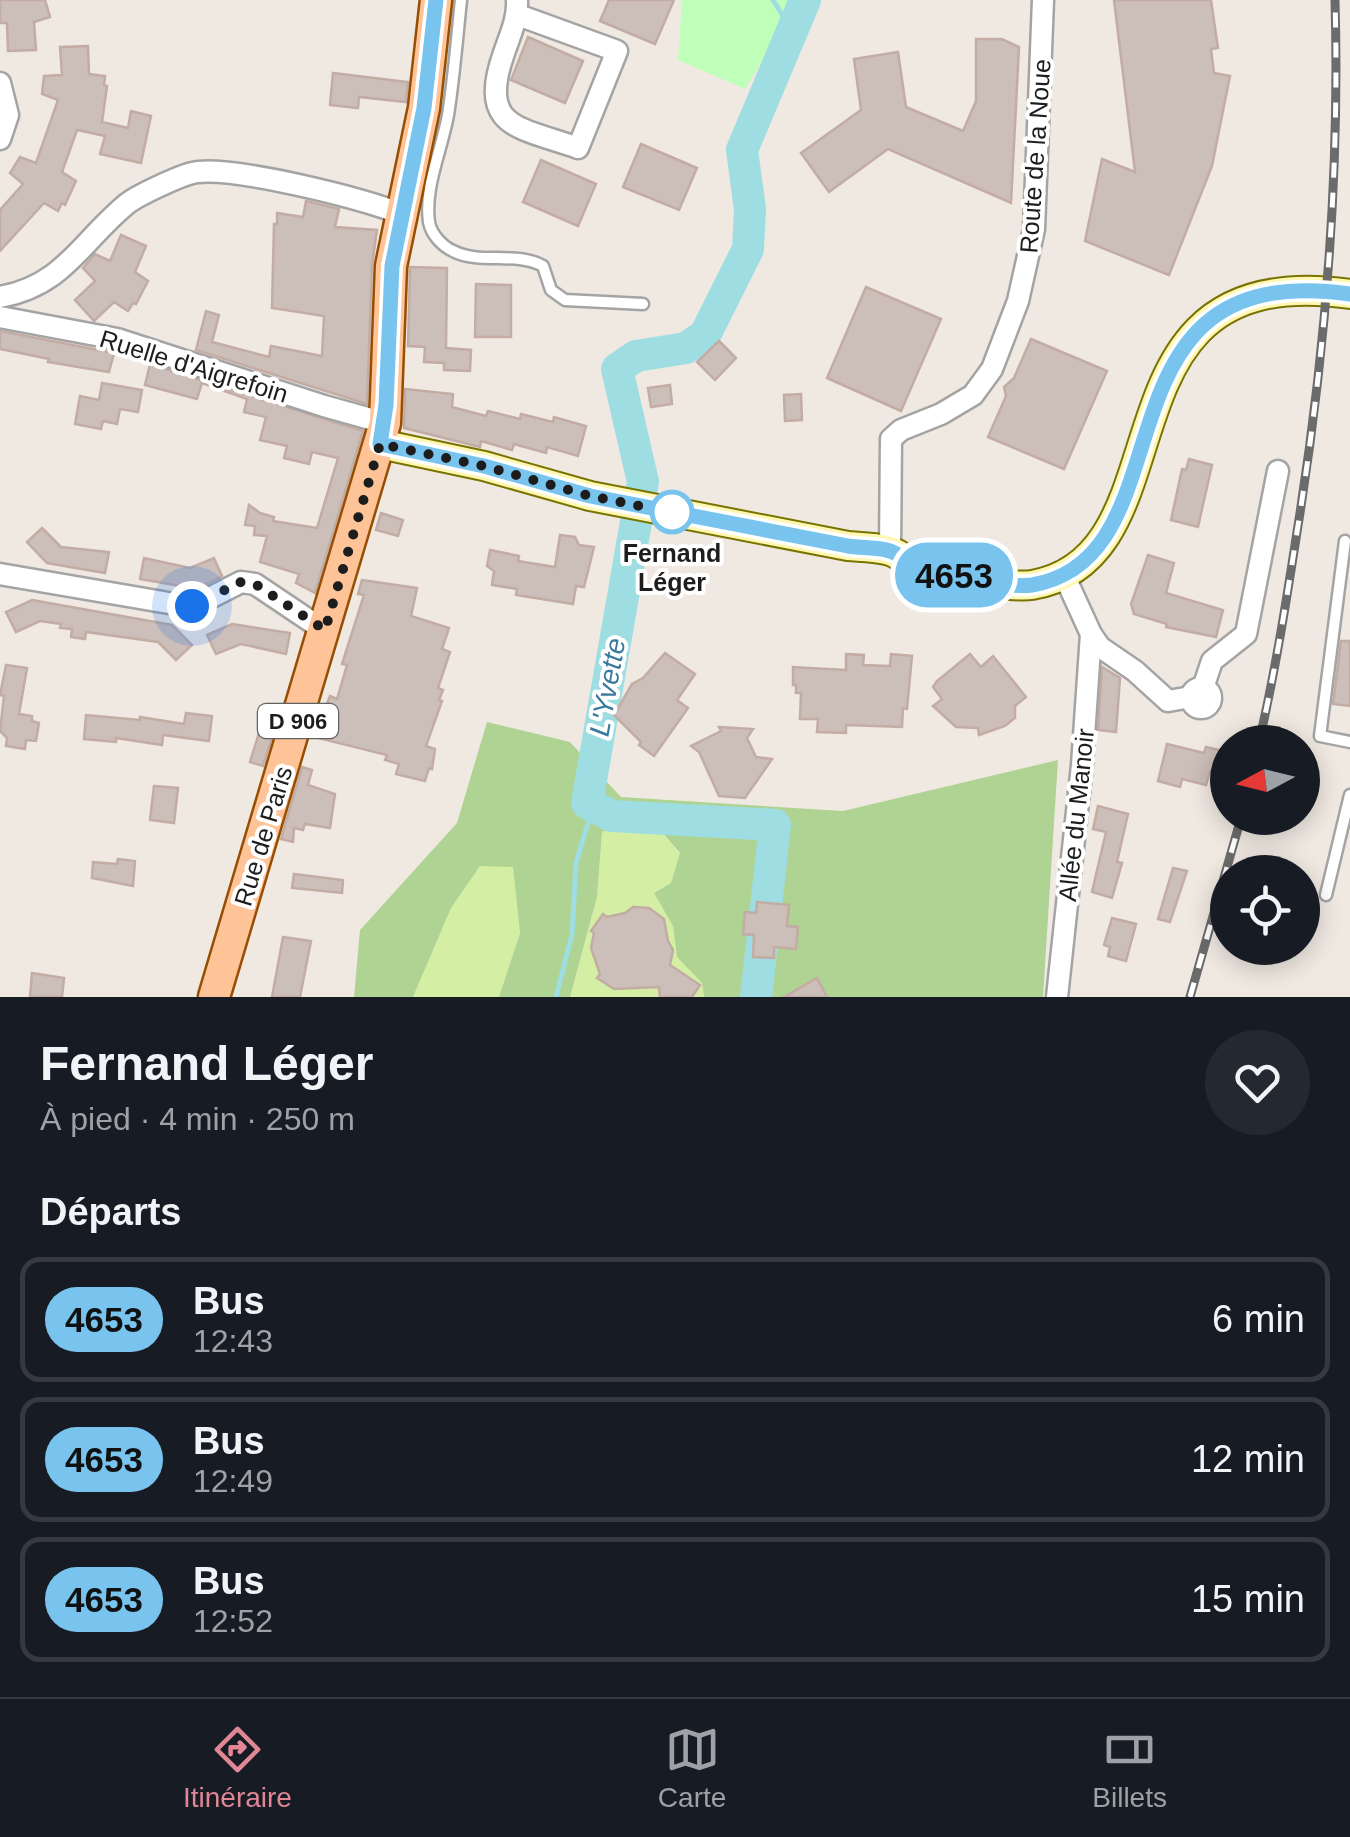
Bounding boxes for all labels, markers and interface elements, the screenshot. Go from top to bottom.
street label: Route de la Noue [1014,58,1056,254]
street label: Ruelle d'Aigrefoin [97,324,291,408]
marker: Fernand Léger [651,491,693,533]
place label: Fernand Léger [623,539,721,596]
line badge: 4653 [884,542,1024,608]
text: 4653 [915,556,993,595]
your location [167,581,217,631]
water label: L'Yvette [584,636,631,739]
road number: D 906 [258,704,338,738]
north arrow [1210,725,1320,835]
map controls [1210,725,1320,965]
street label: Allée du Manoir [1053,727,1099,903]
street label: Rue de Paris [228,763,298,909]
button: locate [1210,855,1320,965]
button: heart [1205,1030,1310,1135]
text: Fernand Léger [40,1037,373,1090]
text: À pied · 4 min · 250 m [40,1101,355,1137]
text: Départs [40,1191,182,1233]
text: Bus [193,1280,265,1322]
text: 6 min [1212,1298,1305,1340]
text: 4653 [65,1300,143,1339]
text: 12:43 [193,1323,273,1359]
text: Bus [193,1420,265,1462]
text: 12 min [1191,1438,1305,1480]
text: 4653 [65,1440,143,1479]
text: 12:49 [193,1463,273,1499]
text: Bus [193,1560,265,1602]
text: 15 min [1191,1578,1305,1620]
text: 4653 [65,1580,143,1619]
text: 12:52 [193,1603,273,1639]
tab: Itinéraire [183,1722,292,1814]
tab: Carte [658,1722,726,1814]
tab: Billets [1092,1722,1167,1814]

